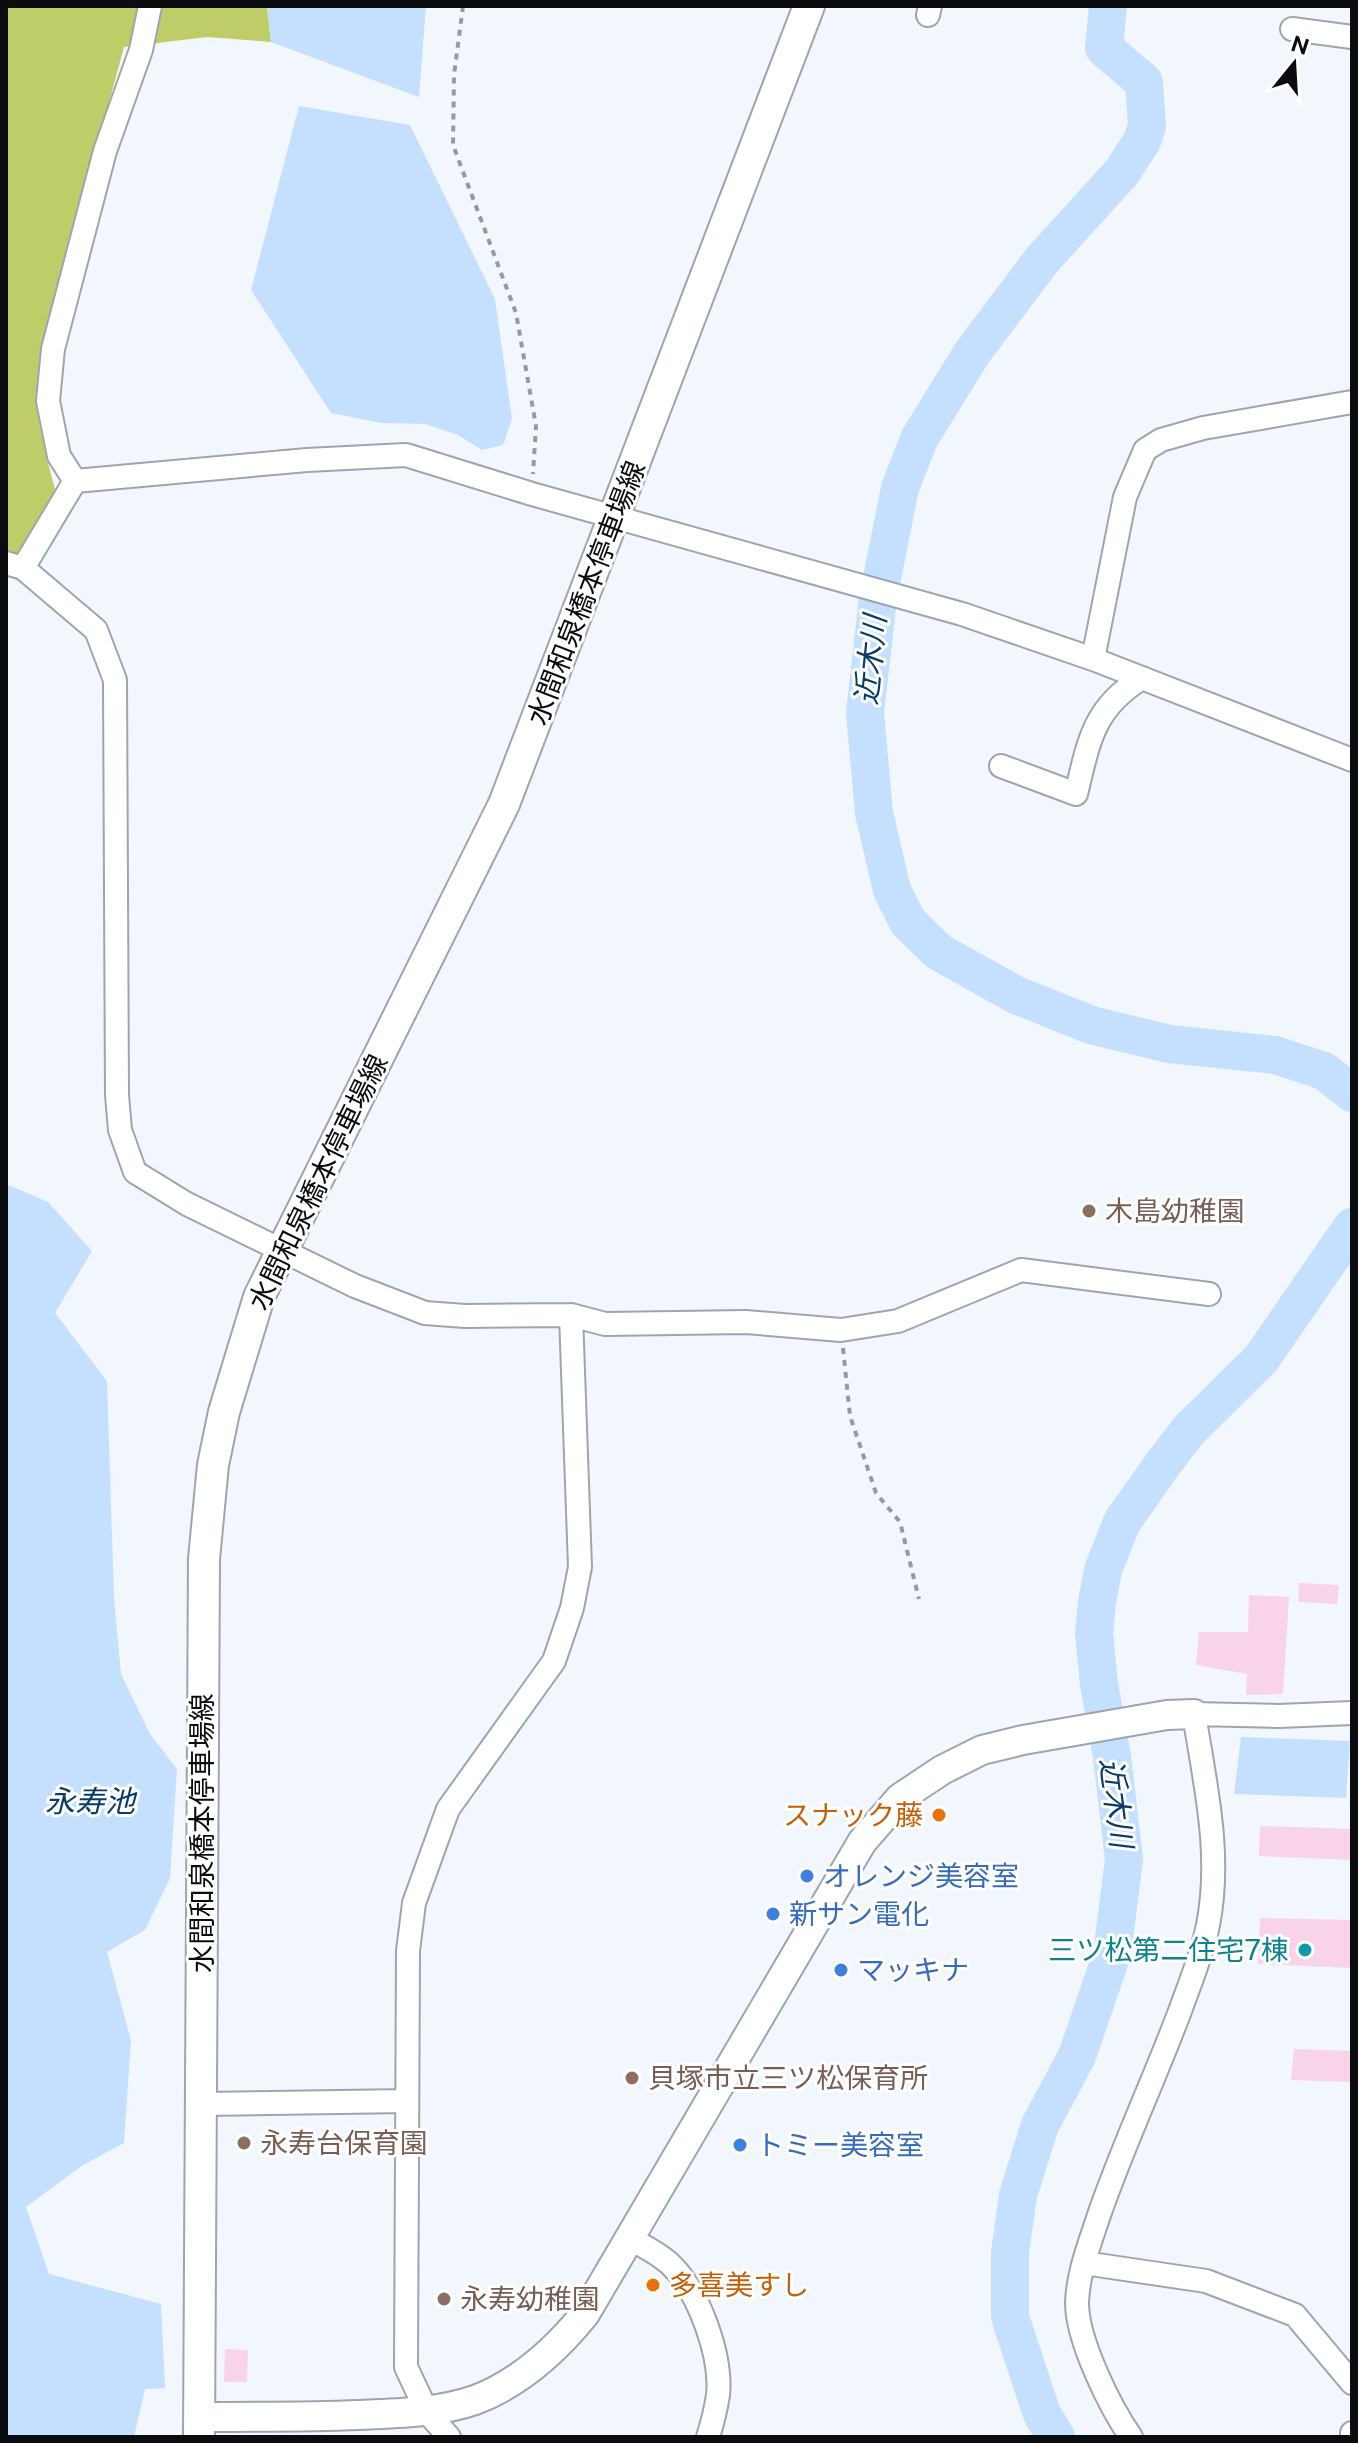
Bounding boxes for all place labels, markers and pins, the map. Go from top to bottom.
place label: 木島幼稚園 [1105,1194,1245,1227]
marker: 木島幼稚園 [1080,1202,1098,1220]
place label: スナック藤 [783,1798,923,1831]
marker: スナック藤 [930,1806,948,1824]
place label: オレンジ美容室 [823,1859,1019,1892]
marker: オレンジ美容室 [798,1867,816,1885]
place label: 新サン電化 [789,1897,929,1930]
marker: 新サン電化 [764,1905,782,1923]
place label: 三ツ松第二住宅7棟 [1048,1933,1289,1966]
marker: 三ツ松第二住宅7棟 [1296,1941,1314,1959]
place label: マッキナ [857,1953,969,1986]
marker: マッキナ [832,1961,850,1979]
place label: 貝塚市立三ツ松保育所 [648,2061,928,2094]
marker: 貝塚市立三ツ松保育所 [623,2069,641,2087]
place label: 永寿台保育園 [260,2126,428,2159]
place label: トミー美容室 [756,2128,924,2161]
marker: 永寿台保育園 [235,2134,253,2152]
marker: トミー美容室 [731,2136,749,2154]
place label: 多喜美すし [669,2268,809,2301]
marker: 多喜美すし [644,2276,662,2294]
place label: 永寿幼稚園 [460,2282,600,2315]
marker: 永寿幼稚園 [435,2290,453,2308]

